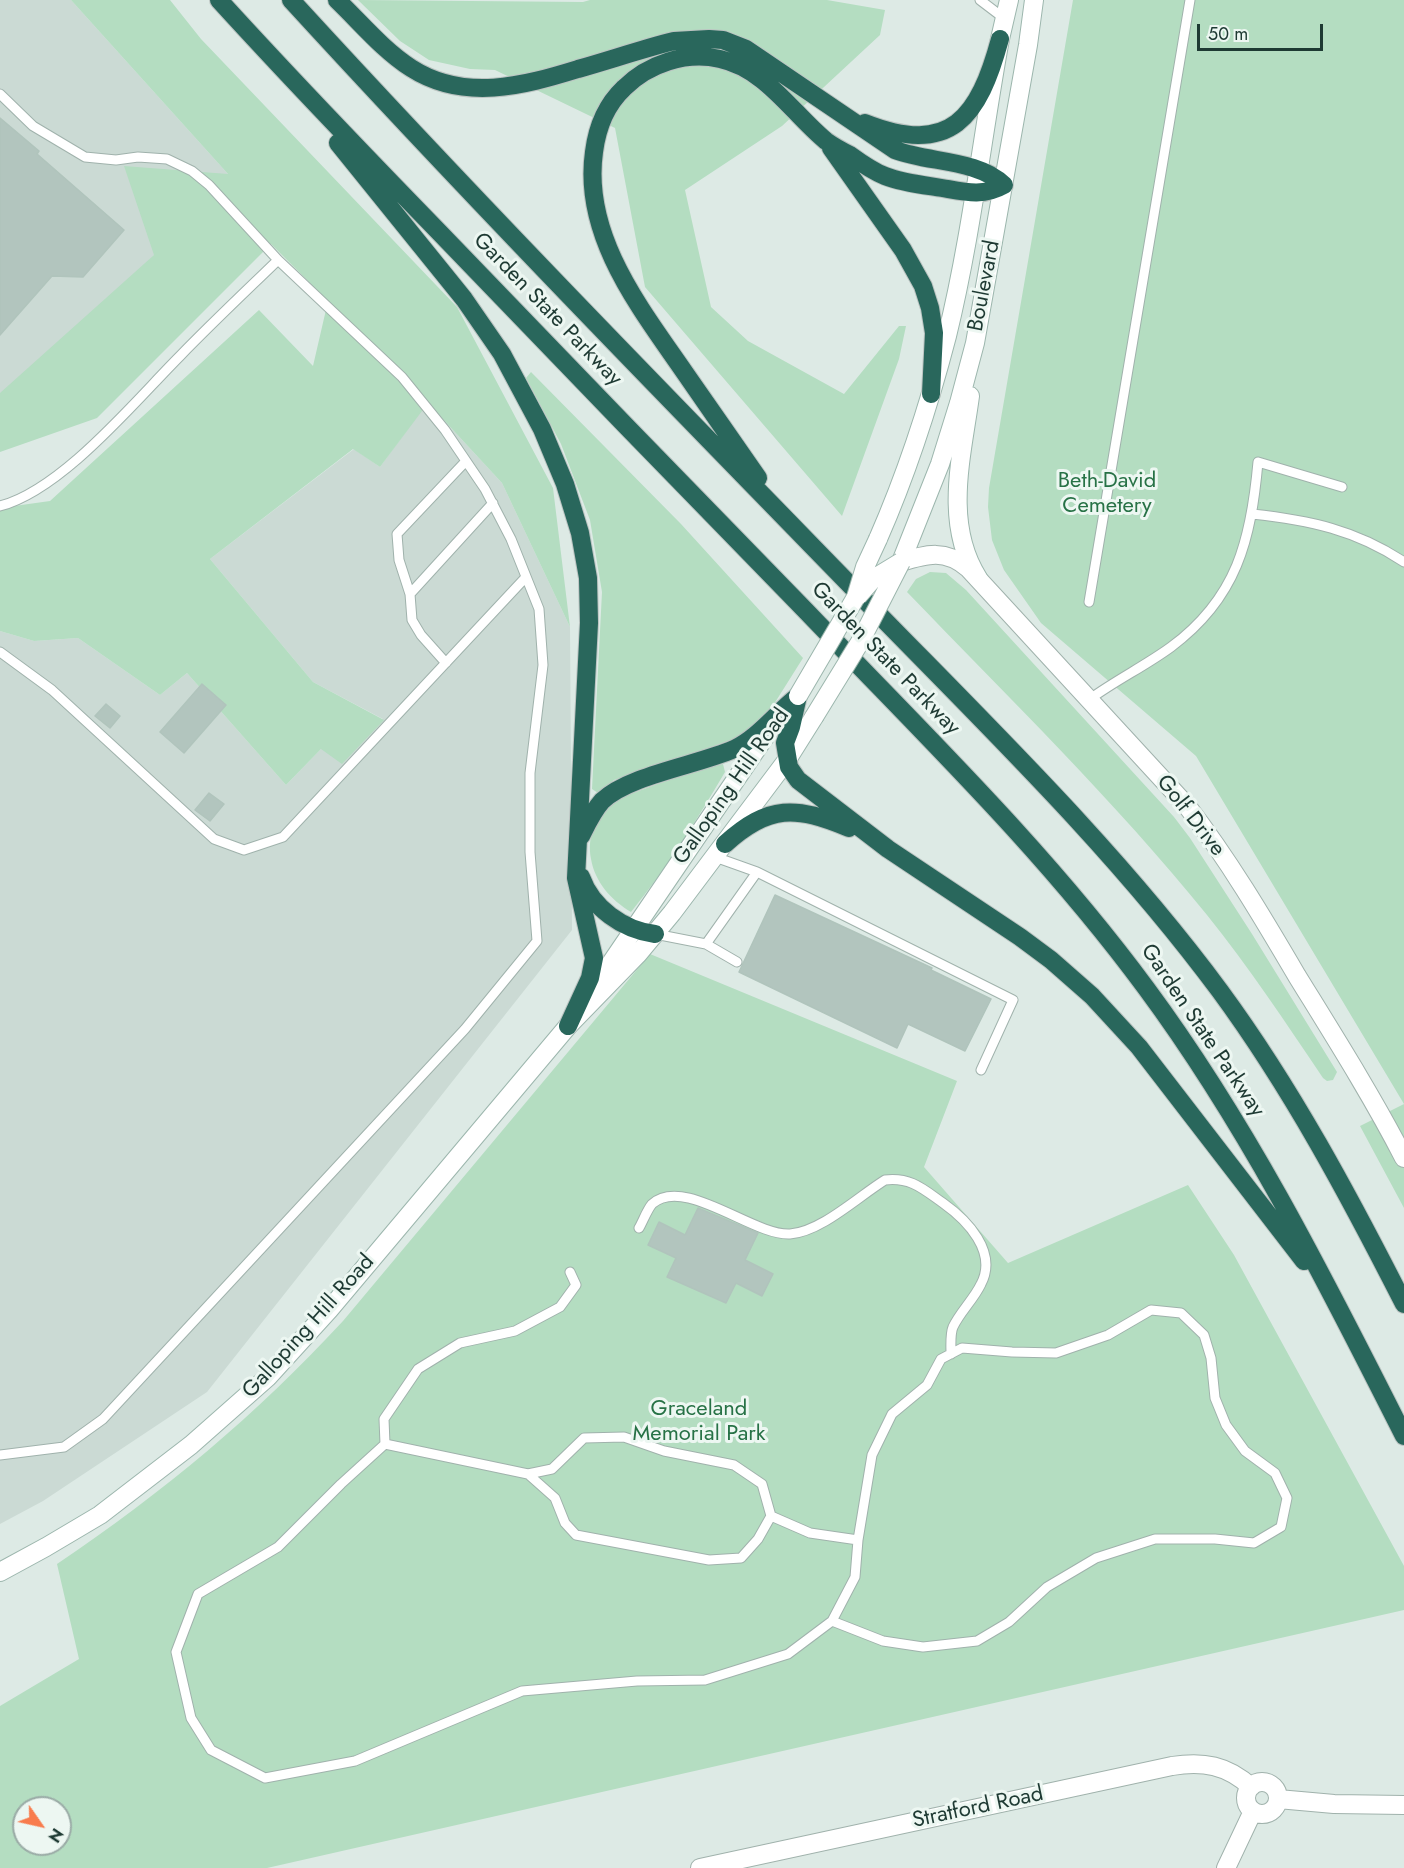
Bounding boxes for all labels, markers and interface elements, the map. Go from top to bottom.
scale bar [1200,12,1326,50]
text: 50 m [1208,21,1248,47]
street label: Garden State Parkway [467,228,627,392]
street label: Boulevard [963,238,1007,334]
park label: Beth-David Cemetery [1058,469,1156,520]
street label: Garden State Parkway [805,577,965,741]
street label: Galloping Hill Road [668,704,796,870]
street label: Golf Drive [1150,770,1230,862]
street label: Garden State Parkway [1134,939,1270,1123]
street label: Galloping Hill Road [238,1250,380,1404]
park label: Graceland Memorial Park [632,1397,766,1448]
street label: Stratford Road [910,1781,1046,1835]
north arrow [12,1796,72,1856]
text: N [43,1824,69,1847]

